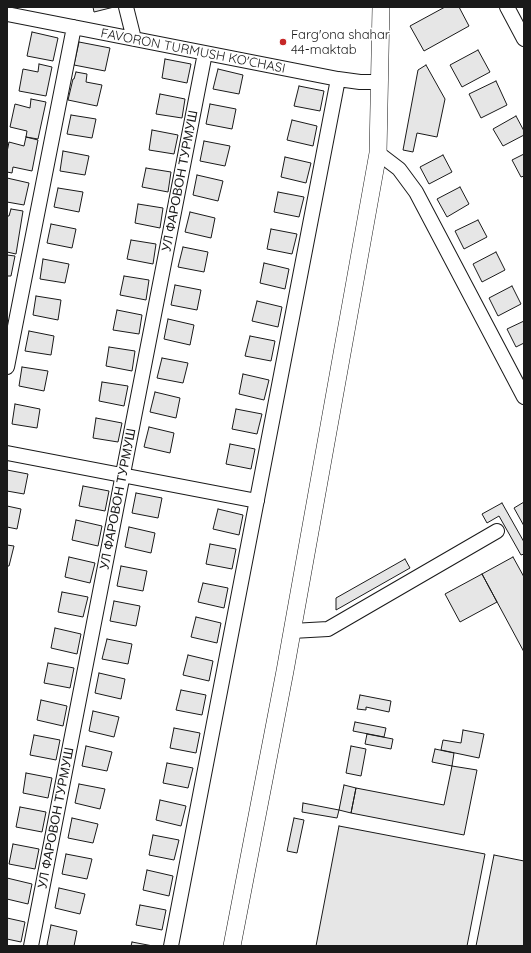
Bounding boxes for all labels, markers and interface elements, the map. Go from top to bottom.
street label: FAVORON TURMUSH KO'CHASI [99,25,287,77]
place label: Farg'ona shahar 44-maktab [291,27,390,58]
marker: Farg'ona shahar 44-maktab [278,37,288,47]
street label: УЛ ФАРОВОН ТУРМУШ [159,109,201,253]
street label: УЛ ФАРОВОН ТУРМУШ [97,427,139,571]
street label: УЛ ФАРОВОН ТУРМУШ [35,746,77,890]

